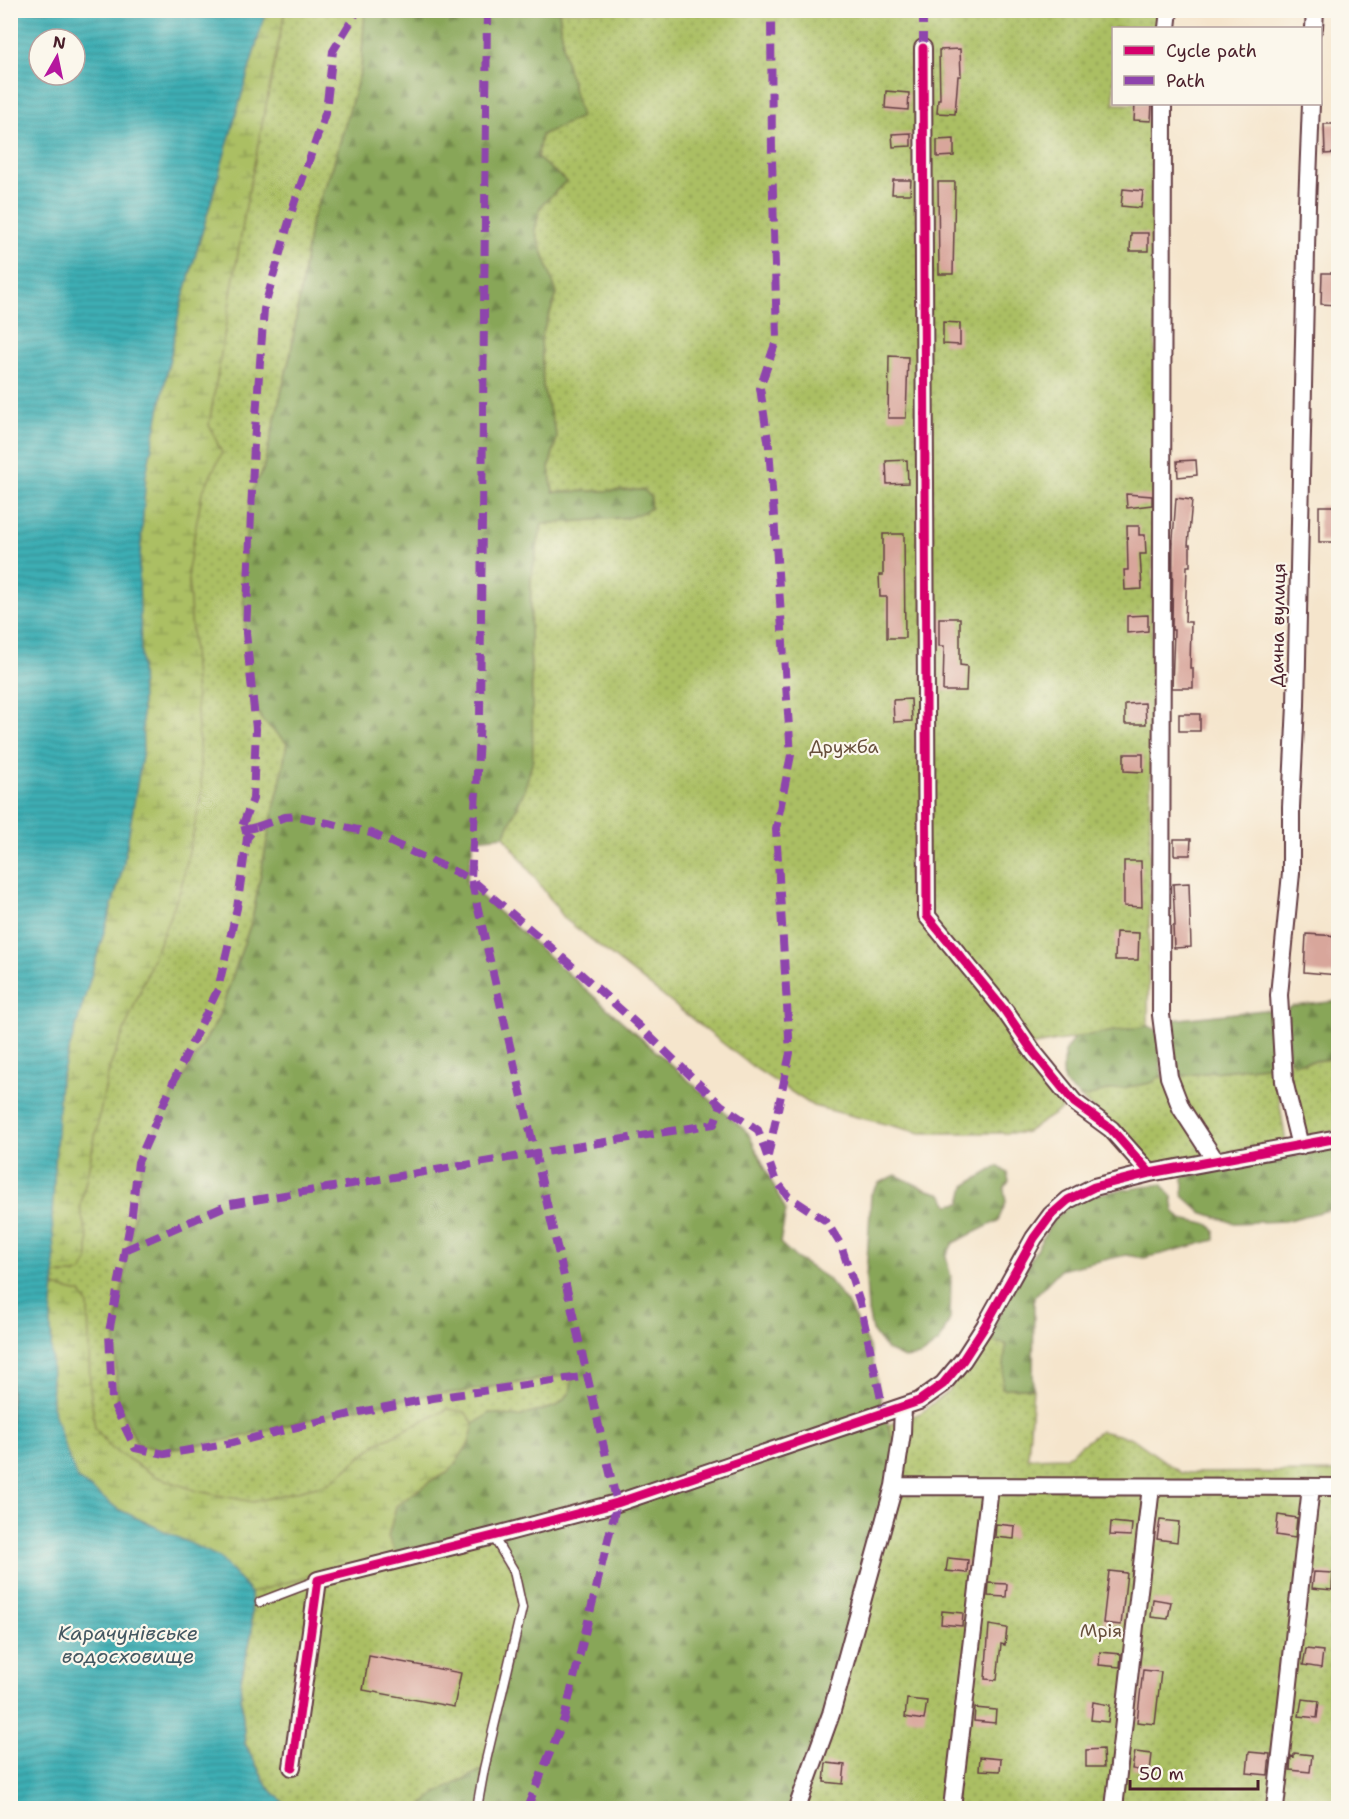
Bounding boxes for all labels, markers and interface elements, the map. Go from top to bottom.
north arrow [27,27,87,87]
legend [1112,27,1322,105]
text: N [51,31,67,54]
text: Cycle path [1166,39,1257,63]
text: Path [1166,69,1205,93]
street label: Дачна вулиця [1265,563,1291,687]
park label: Дружба [809,735,879,759]
park label: Мрія [1080,1619,1122,1643]
water label: Карачунівське водосховище [58,1620,198,1669]
scale bar [1130,1753,1258,1791]
text: 50 m [1139,1762,1184,1786]

